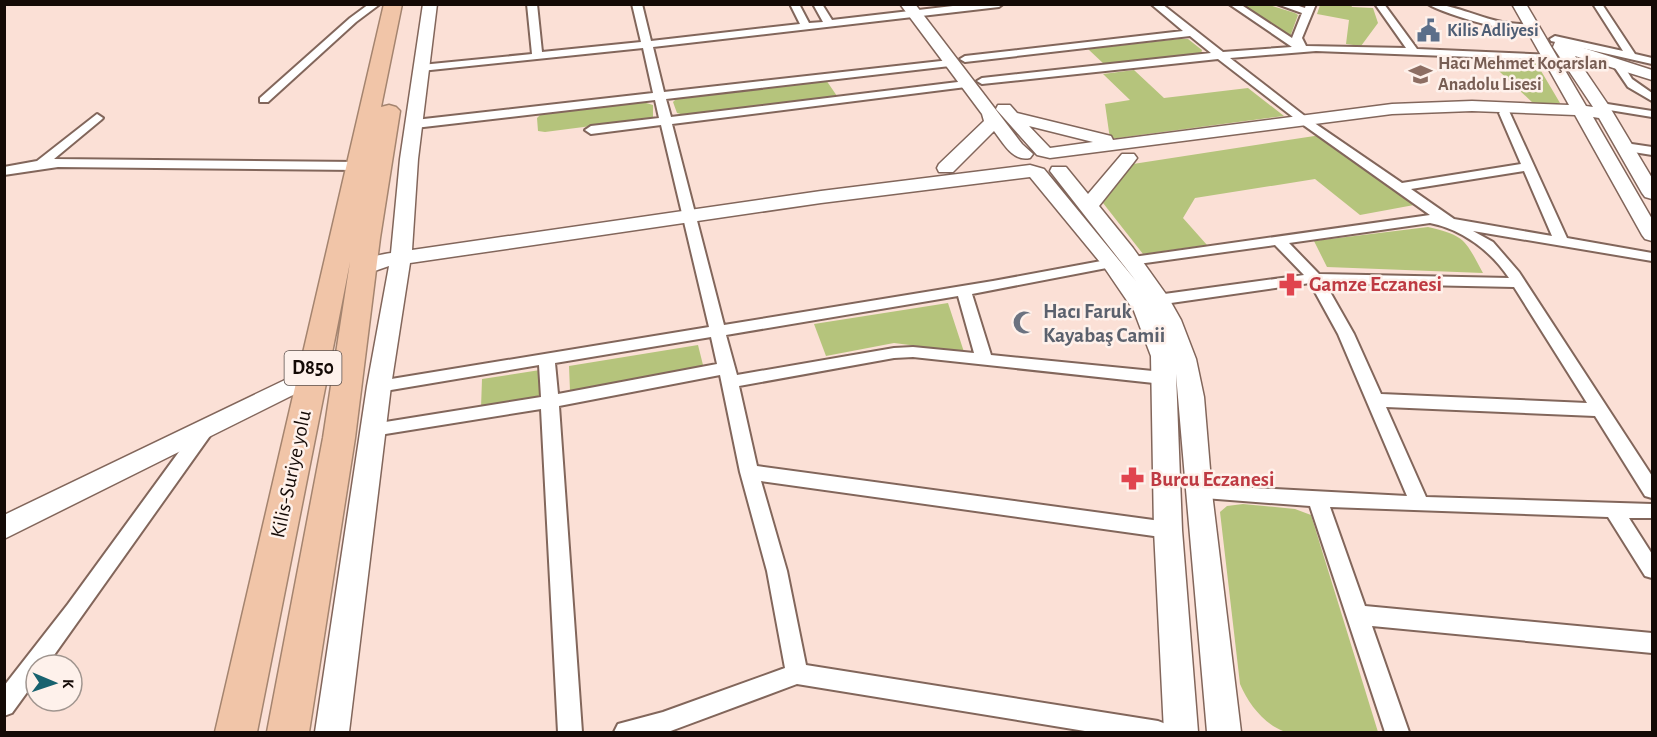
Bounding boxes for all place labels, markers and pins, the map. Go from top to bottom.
public building icon: Kilis Adliyesi [1416,18,1442,44]
place label: Kilis Adliyesi [1447,22,1539,40]
place label: Hacı Mehmet Koçarslan Anadolu Lisesi [1438,55,1607,94]
school or university icon: Hacı Mehmet Koçarslan Anadolu Lisesi [1407,61,1433,87]
pharmacy icon: Gamze Eczanesi [1278,271,1304,297]
place label: Gamze Eczanesi [1309,274,1442,295]
place label: Hacı Faruk Kayabaş Camii [1043,301,1165,346]
mosque icon: Hacı Faruk Kayabaş Camii [1012,310,1038,336]
pharmacy icon: Burcu Eczanesi [1119,466,1145,492]
place label: Burcu Eczanesi [1150,469,1274,490]

